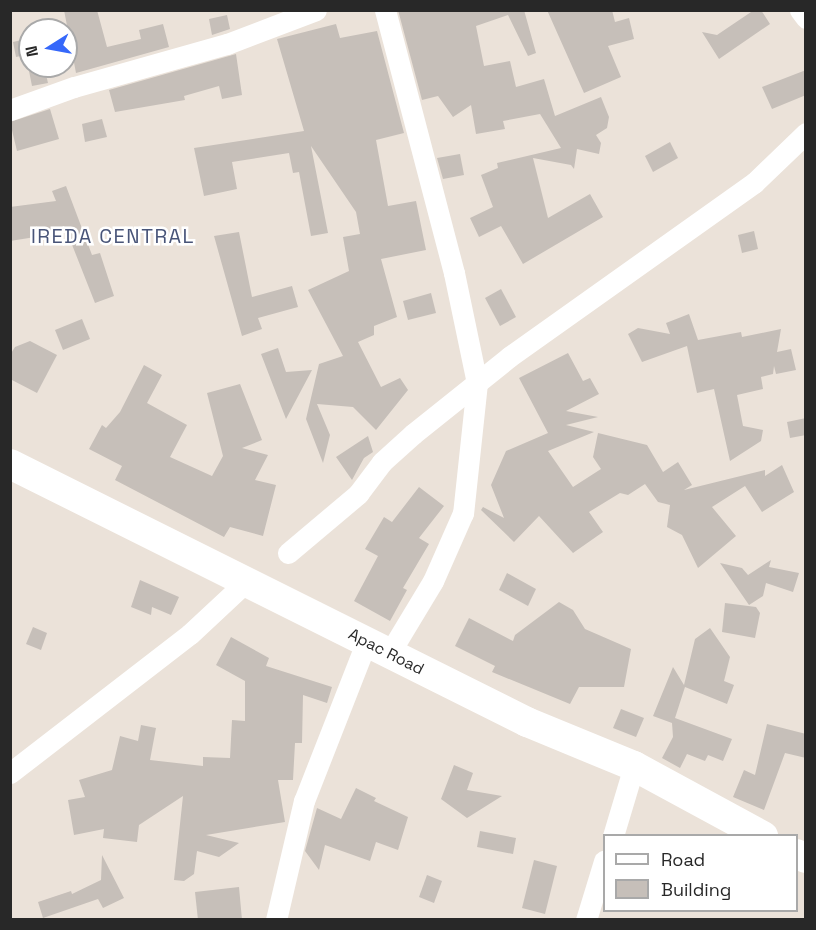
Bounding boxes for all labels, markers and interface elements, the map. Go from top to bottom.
north arrow [18,18,78,78]
text: N [20,44,43,58]
district label: IREDA CENTRAL [31,224,195,248]
street label: Apac Road [345,625,427,679]
legend [603,834,798,912]
text: Road [661,848,705,871]
text: Building [661,878,731,901]

